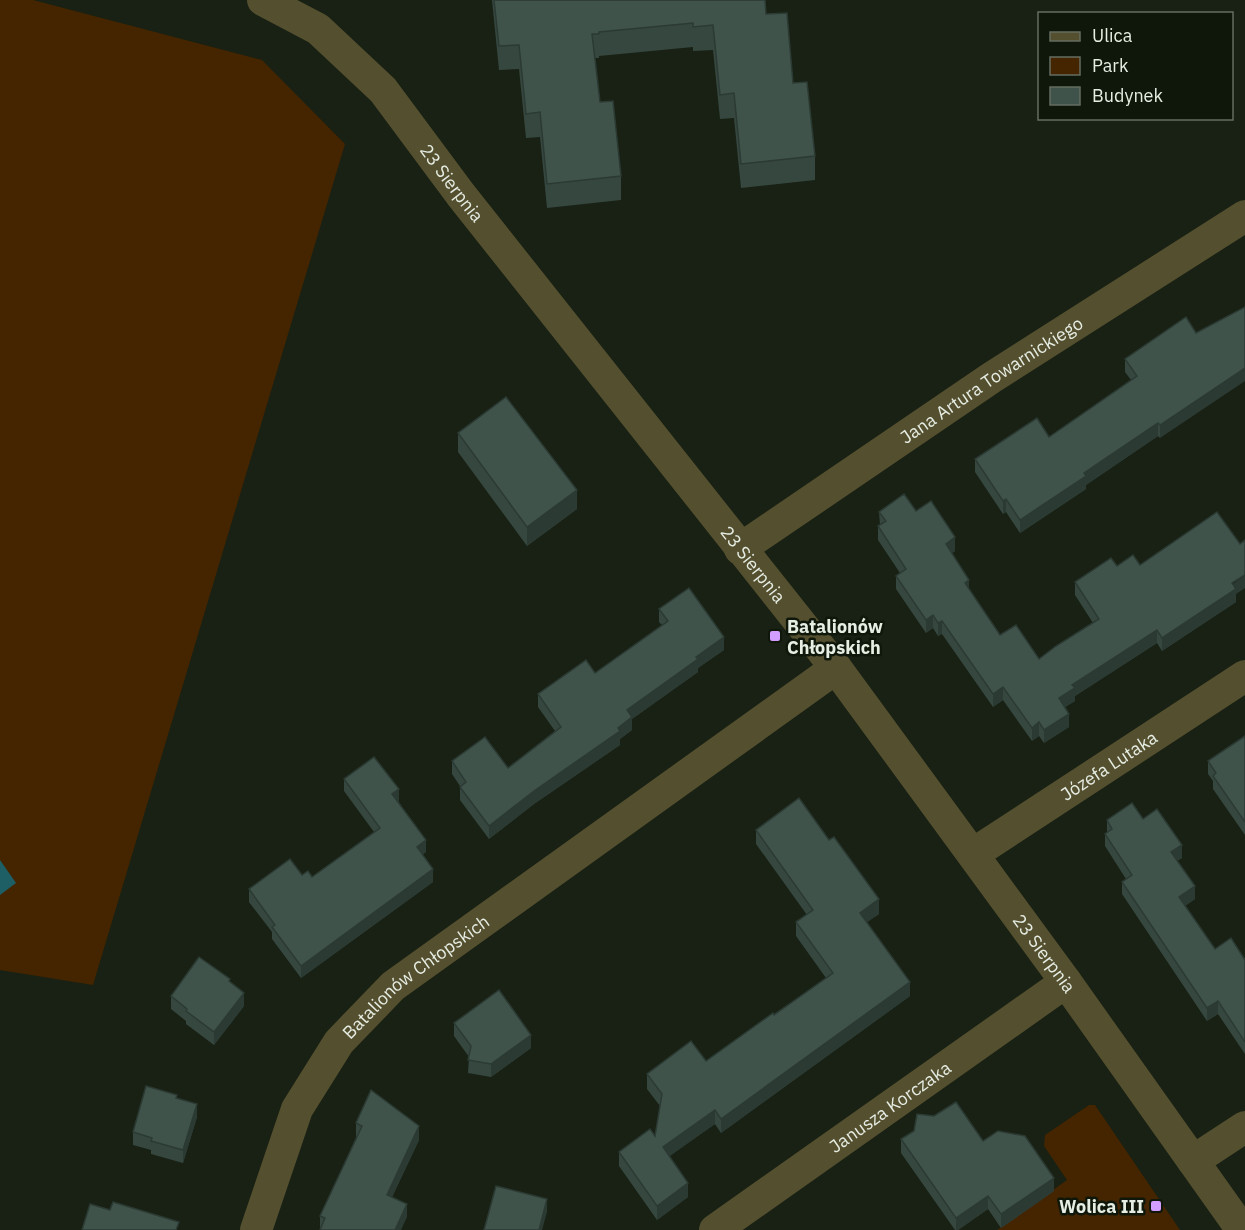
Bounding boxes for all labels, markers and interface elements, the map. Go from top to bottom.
legend [1038,12,1233,120]
text: Ulica [1092,24,1133,47]
text: Park [1092,54,1129,77]
text: Budynek [1092,84,1164,107]
street label: 23 Sierpnia [415,139,489,227]
street label: Jana Artura Towarnickiego [895,311,1087,448]
street label: 23 Sierpnia [716,521,791,608]
place label: Batalionów Chłopskich [787,615,883,659]
marker: Batalionów Chłopskich [768,629,782,643]
street label: Józefa Lutaka [1056,725,1162,805]
street label: Batalionów Chłopskich [337,909,494,1043]
street label: 23 Sierpnia [1008,909,1081,997]
street label: Janusza Korczaka [824,1055,955,1157]
place label: Wolica III [1059,1195,1144,1218]
marker: Wolica III [1149,1199,1163,1213]

